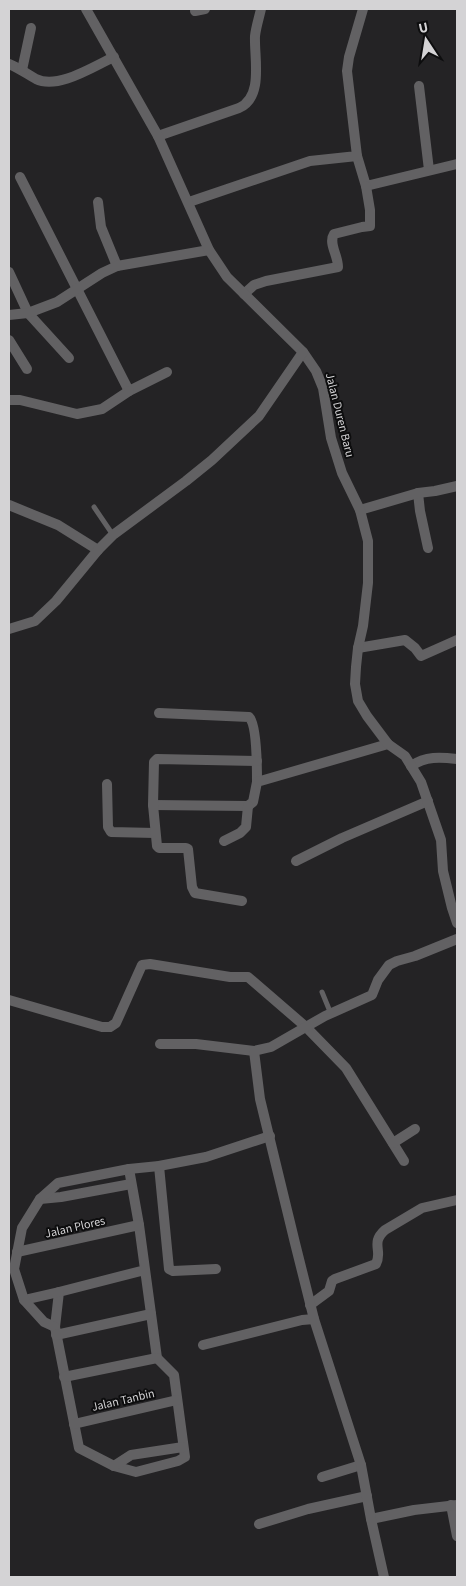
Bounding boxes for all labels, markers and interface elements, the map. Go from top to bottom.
north arrow [401,15,451,65]
text: U [417,18,430,39]
street label: Jalan Duren Baru [321,371,358,459]
street label: Jalan Plores [43,1212,107,1243]
street label: Jalan Tanbin [90,1385,156,1416]

